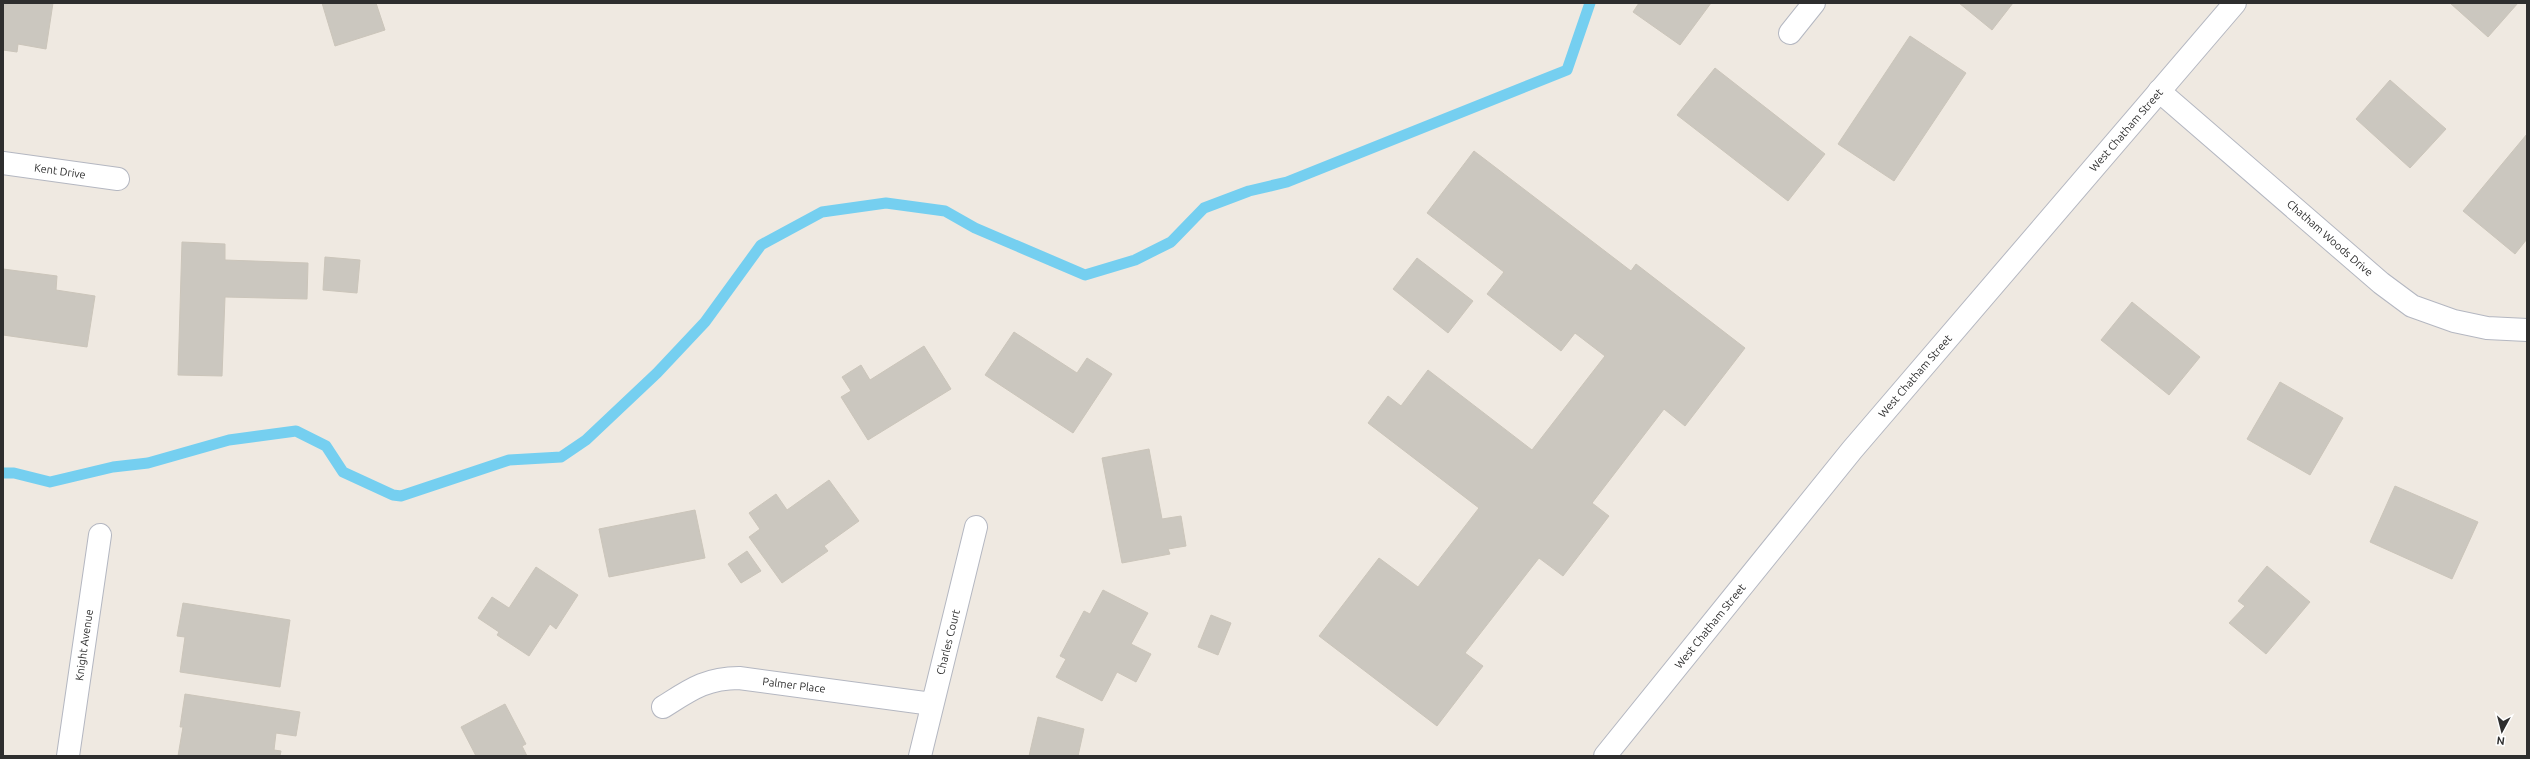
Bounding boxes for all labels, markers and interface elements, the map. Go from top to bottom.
street label: West Chatham Street [2087,86,2166,174]
street label: Kent Drive [34,161,86,181]
street label: Chatham Woods Drive [2285,198,2375,278]
street label: West Chatham Street [1876,332,1955,420]
street label: West Chatham Street [1672,581,1748,671]
street label: Charles Court [934,607,962,676]
street label: Knight Avenue [73,608,95,682]
street label: Palmer Place [762,675,826,695]
north arrow [2482,711,2522,751]
text: N [2496,734,2506,747]

